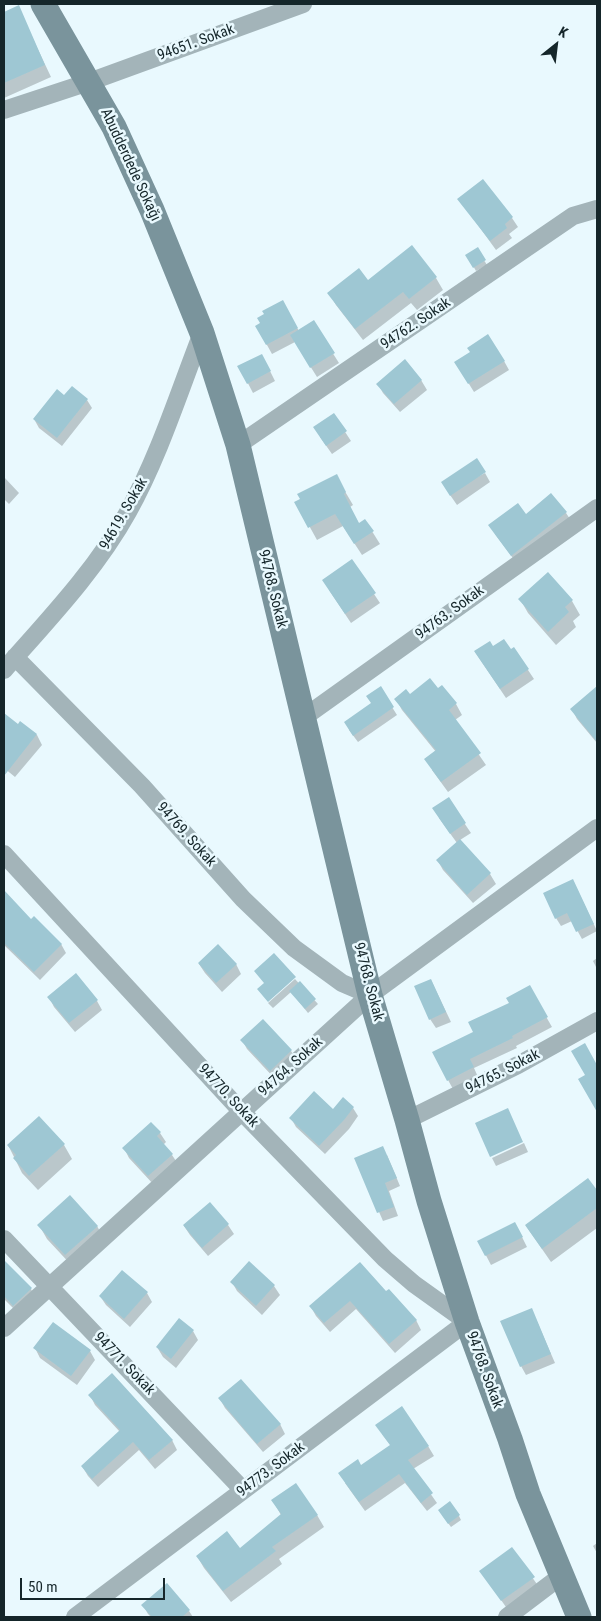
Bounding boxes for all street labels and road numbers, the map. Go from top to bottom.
street label: 94651. Sokak [155,21,237,65]
street label: Abudderdede Sokağı [96,106,164,224]
street label: 94762. Sokak [378,294,454,354]
street label: 94619. Sokak [96,475,152,553]
street label: 94768. Sokak [254,548,290,630]
street label: 94763. Sokak [412,582,488,644]
street label: 94769. Sokak [152,799,220,871]
street label: 94768. Sokak [349,941,387,1023]
street label: 94764. Sokak [255,1033,327,1101]
street label: 94765. Sokak [463,1046,543,1098]
street label: 94770. Sokak [194,1060,262,1132]
street label: 94771. Sokak [90,1329,158,1399]
street label: 94768. Sokak [462,1329,506,1411]
street label: 94773. Sokak [233,1439,309,1501]

